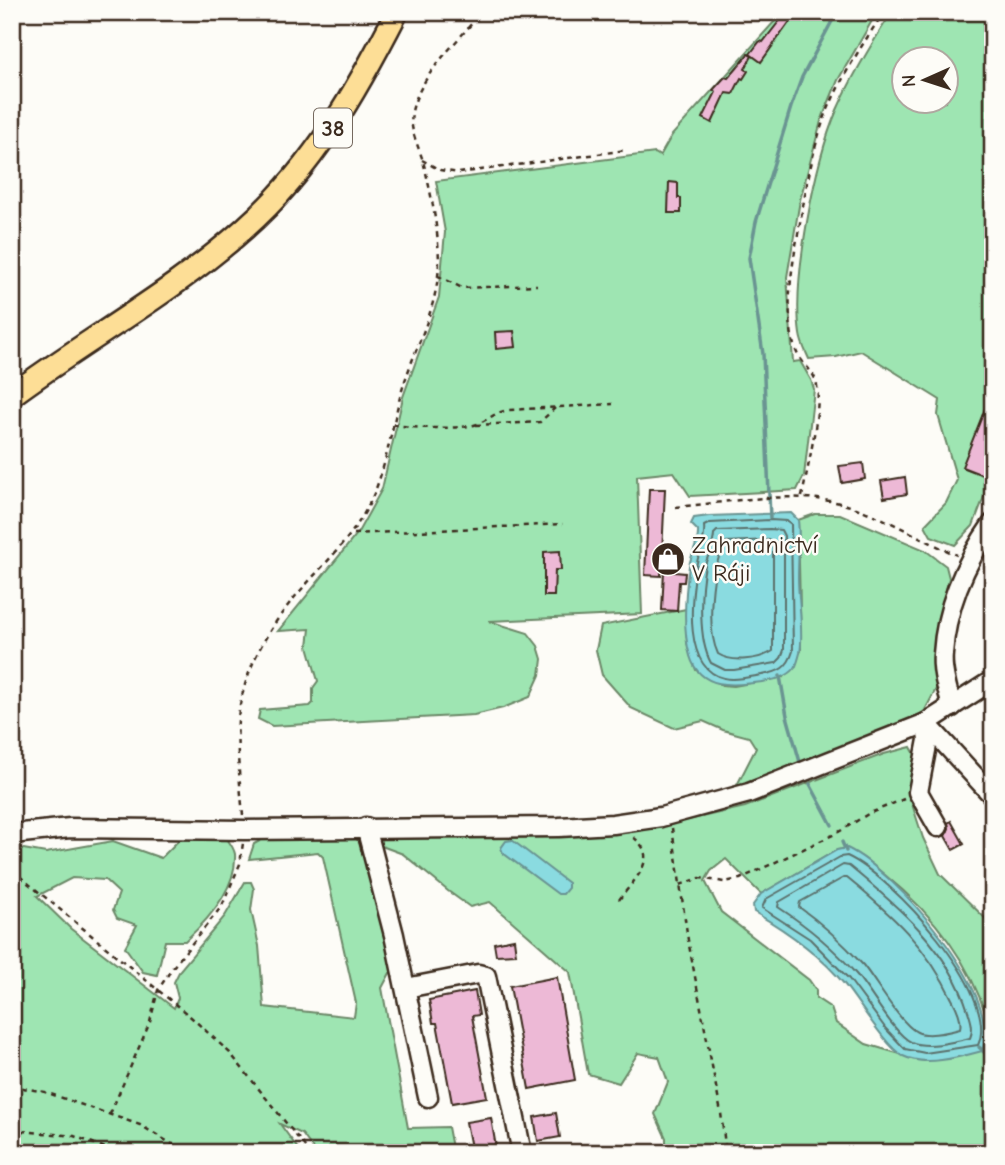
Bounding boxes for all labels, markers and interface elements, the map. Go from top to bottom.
north arrow [890,46,960,116]
text: N [898,74,920,88]
road number: 38 [314,108,352,148]
place label: Zahradnictví V Ráji [692,531,819,587]
shop icon: Zahradnictví V Ráji [649,540,687,578]

